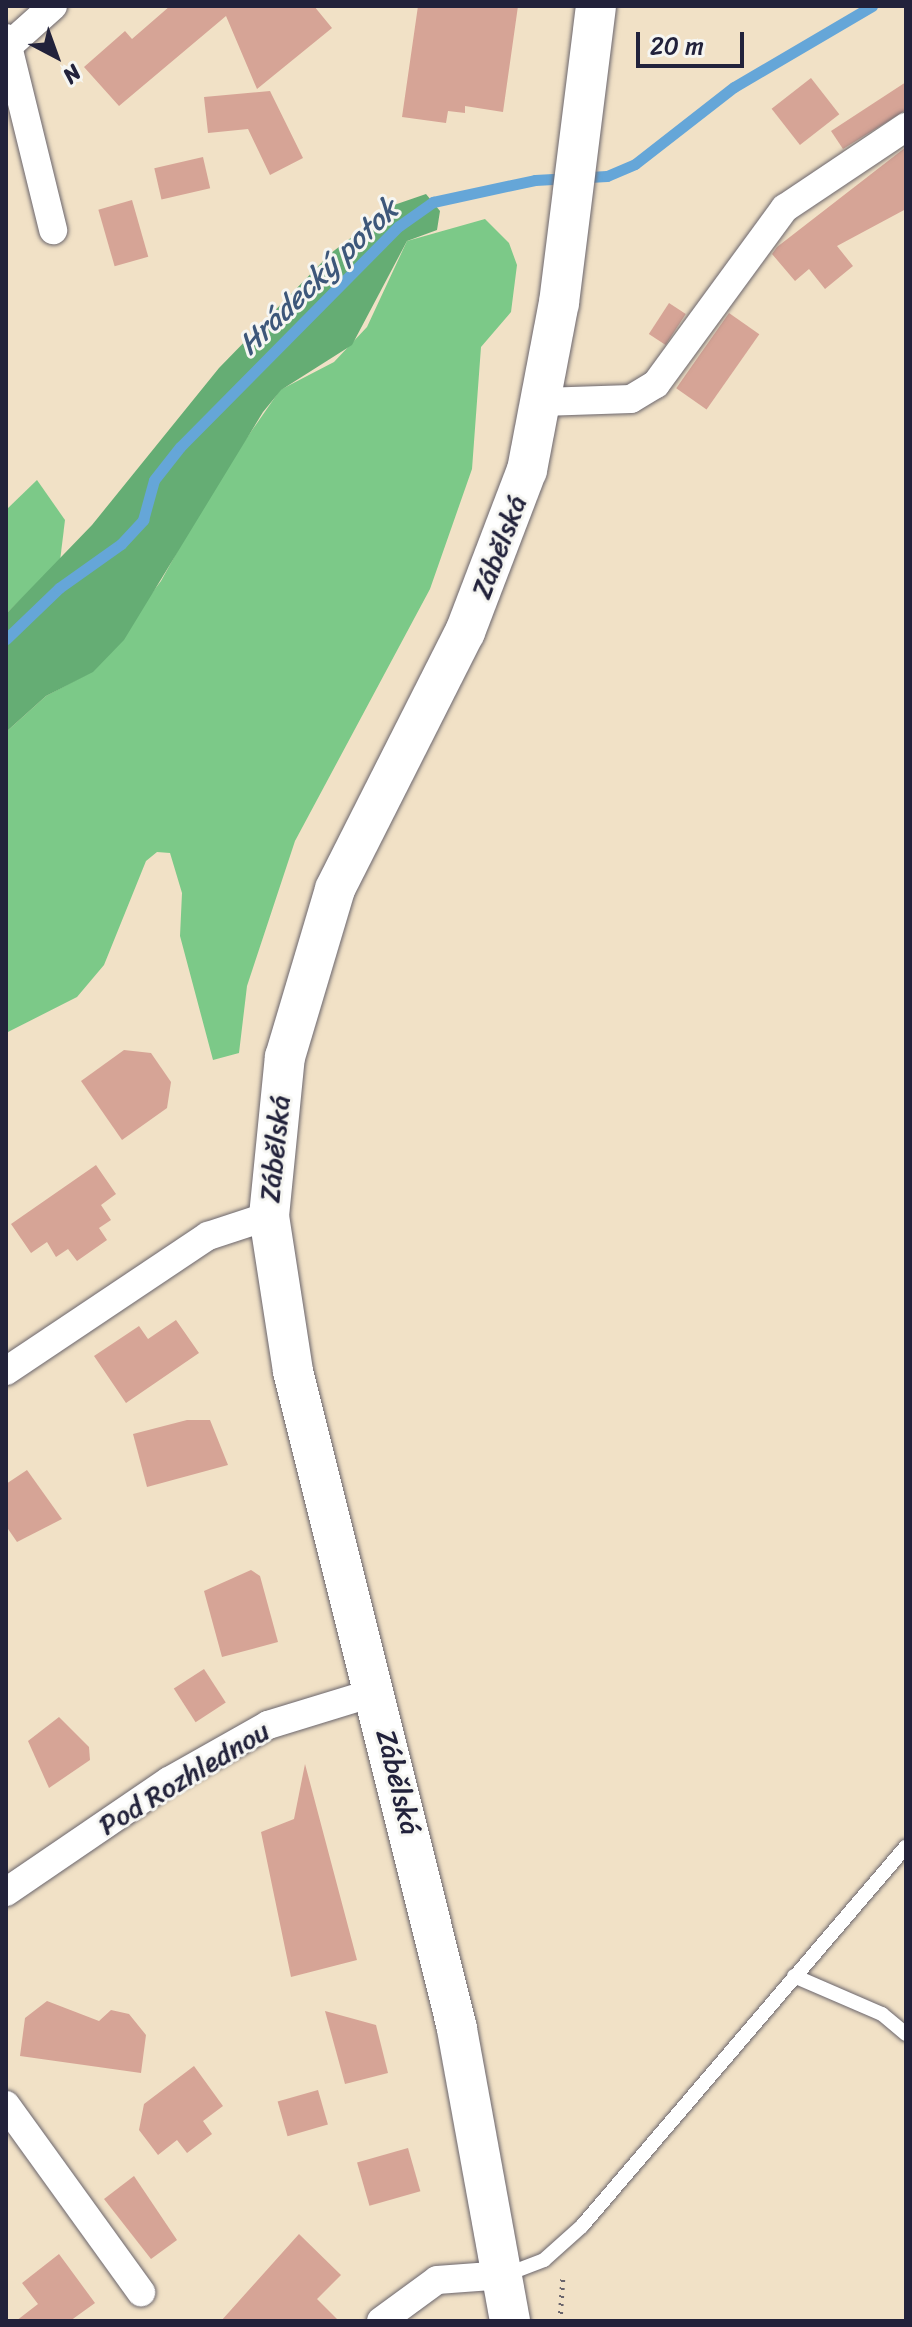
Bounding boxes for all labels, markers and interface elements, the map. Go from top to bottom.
north arrow [16,16,96,96]
scale bar [640,16,748,66]
text: 20 m [650,25,704,67]
text: N [54,55,91,94]
water label: Hrádecký potok [230,191,406,363]
street label: Zábělská [464,491,534,603]
street label: Zábělská [253,1094,297,1204]
street label: Pod Rozhlednou [92,1714,276,1842]
street label: Zábělská [369,1726,427,1838]

